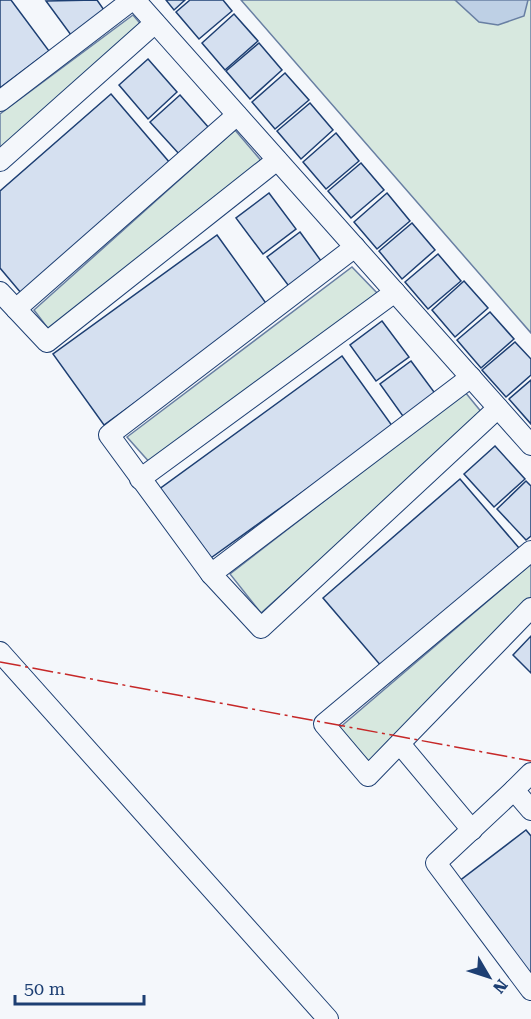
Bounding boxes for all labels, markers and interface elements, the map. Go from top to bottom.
north arrow [459,947,519,1007]
scale bar [15,968,144,1006]
text: N [489,975,512,997]
text: 50 m [24,978,65,999]

